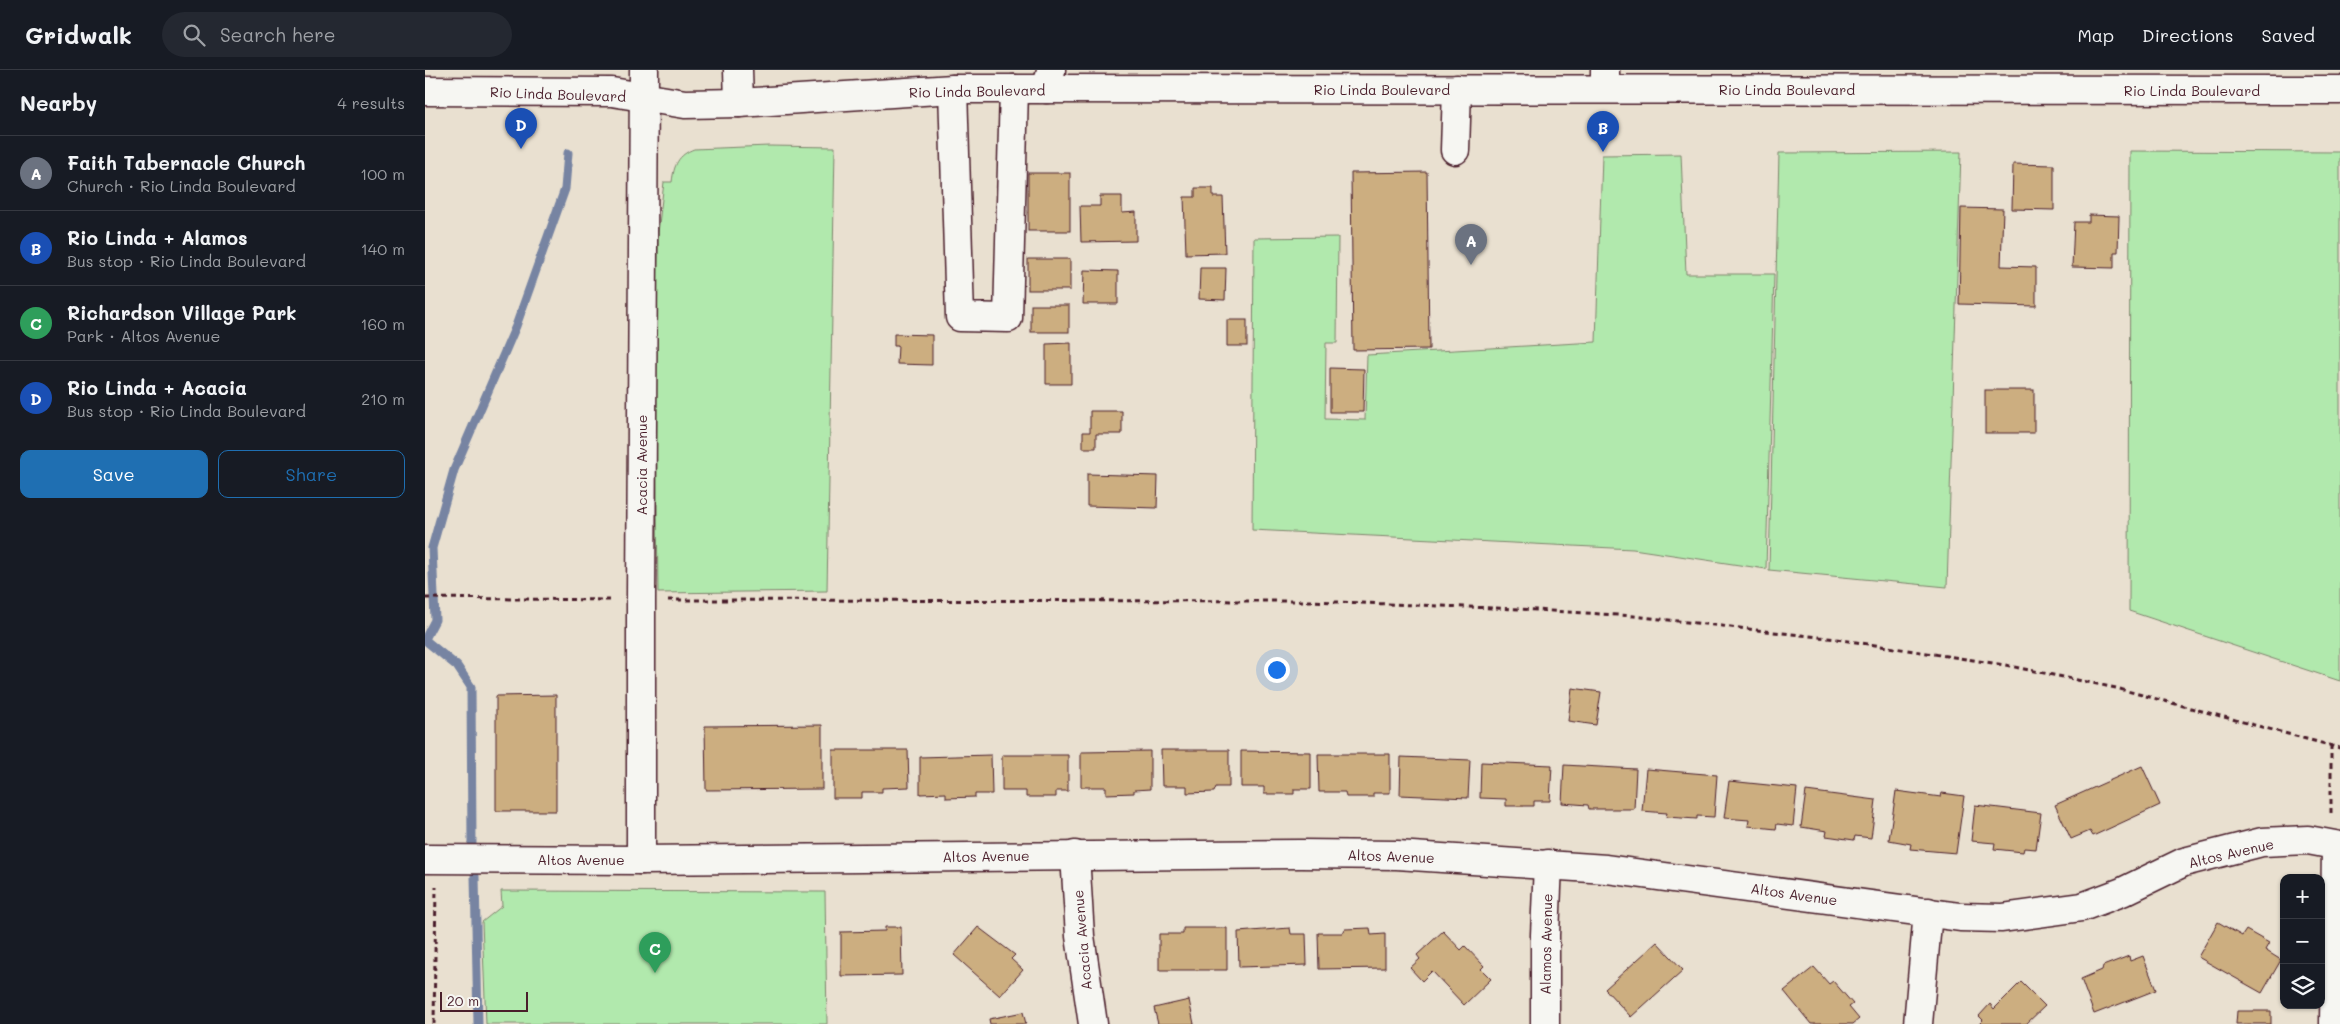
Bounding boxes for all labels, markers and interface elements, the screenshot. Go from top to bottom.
search box [162,12,512,57]
text: Gridwalk [25,19,132,50]
icon: search [180,21,208,49]
text: Search here [220,22,336,47]
text: Map [2077,23,2114,47]
text: Directions [2142,23,2234,47]
text: Saved [2262,23,2315,47]
street label: Rio Linda Boulevard [909,80,1045,102]
street label: Rio Linda Boulevard [1314,80,1450,99]
street label: Rio Linda Boulevard [1719,80,1855,99]
street label: Rio Linda Boulevard [2124,81,2260,100]
street label: Rio Linda Boulevard [490,82,627,106]
text: Nearby [20,89,97,116]
text: 4 results [337,92,405,113]
pin: D [505,108,537,149]
pin: B [1587,111,1619,152]
text: Faith Tabernacle Church [67,150,305,175]
text: A [30,163,42,184]
text: 100 m [360,163,405,184]
text: Church · Rio Linda Boulevard [67,175,296,196]
pin: A [1455,224,1487,265]
text: Rio Linda + Alamos [67,225,248,250]
text: B [31,238,41,259]
text: 140 m [361,238,405,259]
text: Bus stop · Rio Linda Boulevard [67,250,306,271]
text: Richardson Village Park [67,300,297,325]
text: C [30,313,42,334]
text: 160 m [360,313,405,334]
text: Park · Altos Avenue [67,325,220,346]
text: Rio Linda + Acacia [67,375,247,400]
text: D [30,388,42,409]
text: 210 m [361,388,405,409]
text: Bus stop · Rio Linda Boulevard [67,400,306,421]
street label: Acacia Avenue [632,415,651,515]
button: Save [20,450,208,498]
button: Share [218,450,405,498]
your location [1264,657,1290,683]
street label: Altos Avenue [2186,834,2276,872]
street label: Altos Avenue [1347,845,1435,867]
street label: Altos Avenue [942,846,1030,866]
street label: Altos Avenue [537,850,625,869]
map controls [2280,874,2325,1009]
button: + [2280,874,2325,919]
street label: Altos Avenue [1749,879,1839,909]
street label: Acacia Avenue [1068,889,1096,991]
street label: Alamos Avenue [1536,893,1556,995]
button: − [2280,919,2325,964]
pin: C [639,932,671,973]
button: layers [2280,964,2325,1009]
scale bar [440,989,527,1012]
text: 20 m [447,991,479,1010]

